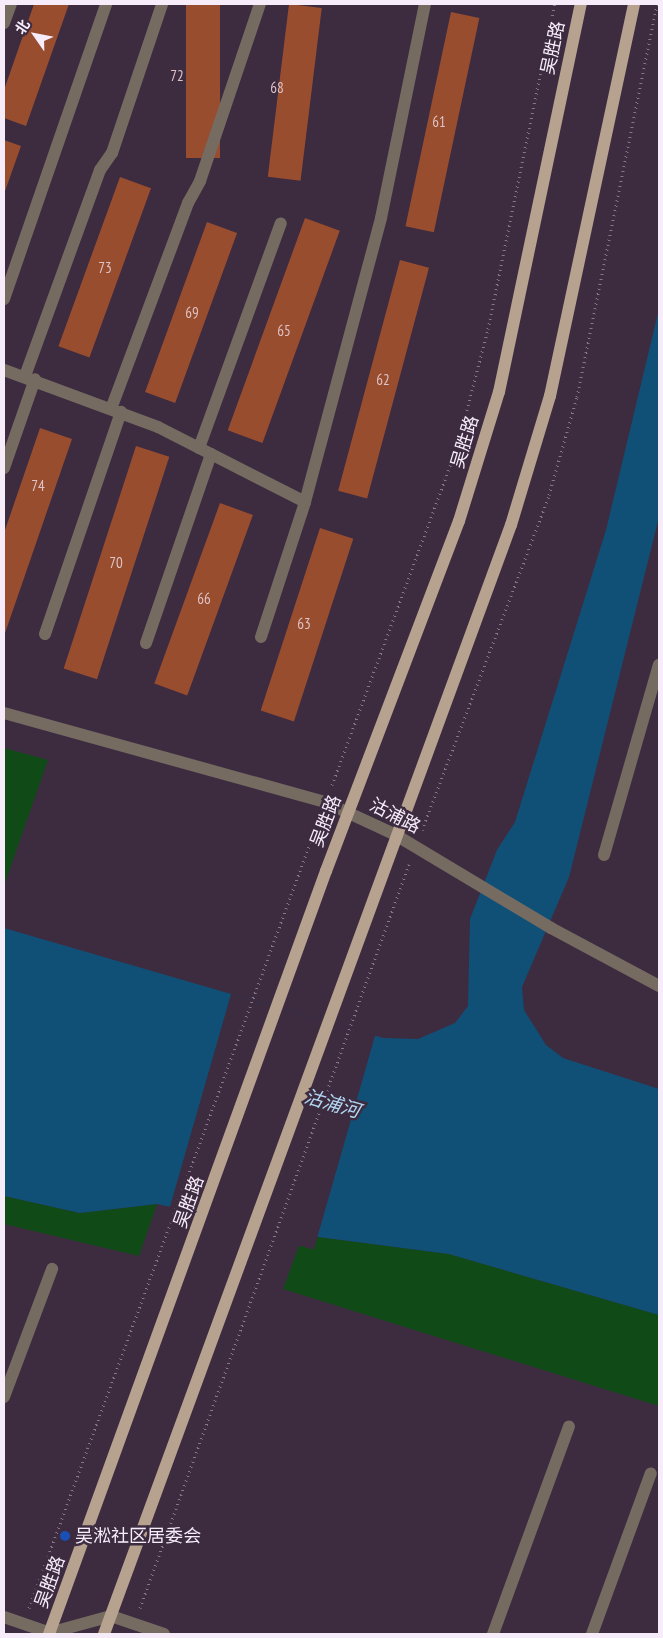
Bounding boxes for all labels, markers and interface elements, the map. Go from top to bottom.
north arrow [10,10,60,60]
text: 北 [11,16,34,38]
street label: 吴胜路 [537,19,569,77]
house number: 72 [170,67,184,85]
house number: 68 [270,79,284,97]
house number: 61 [432,113,446,131]
house number: 73 [98,259,112,277]
house number: 69 [185,304,199,322]
house number: 65 [277,322,291,340]
house number: 62 [376,371,390,389]
street label: 吴胜路 [447,413,483,471]
house number: 74 [31,477,45,495]
house number: 70 [109,554,123,572]
house number: 66 [197,590,211,608]
house number: 63 [297,615,311,633]
street label: 吴胜路 [306,792,346,850]
street label: 沽浦路 [366,794,424,838]
water label: 沽浦河 [301,1085,363,1123]
street label: 吴胜路 [170,1173,208,1231]
place label: 吴淞社区居委会 [75,1525,201,1547]
marker: 吴淞社区居委会 [59,1530,71,1542]
street label: 吴胜路 [31,1553,69,1611]

